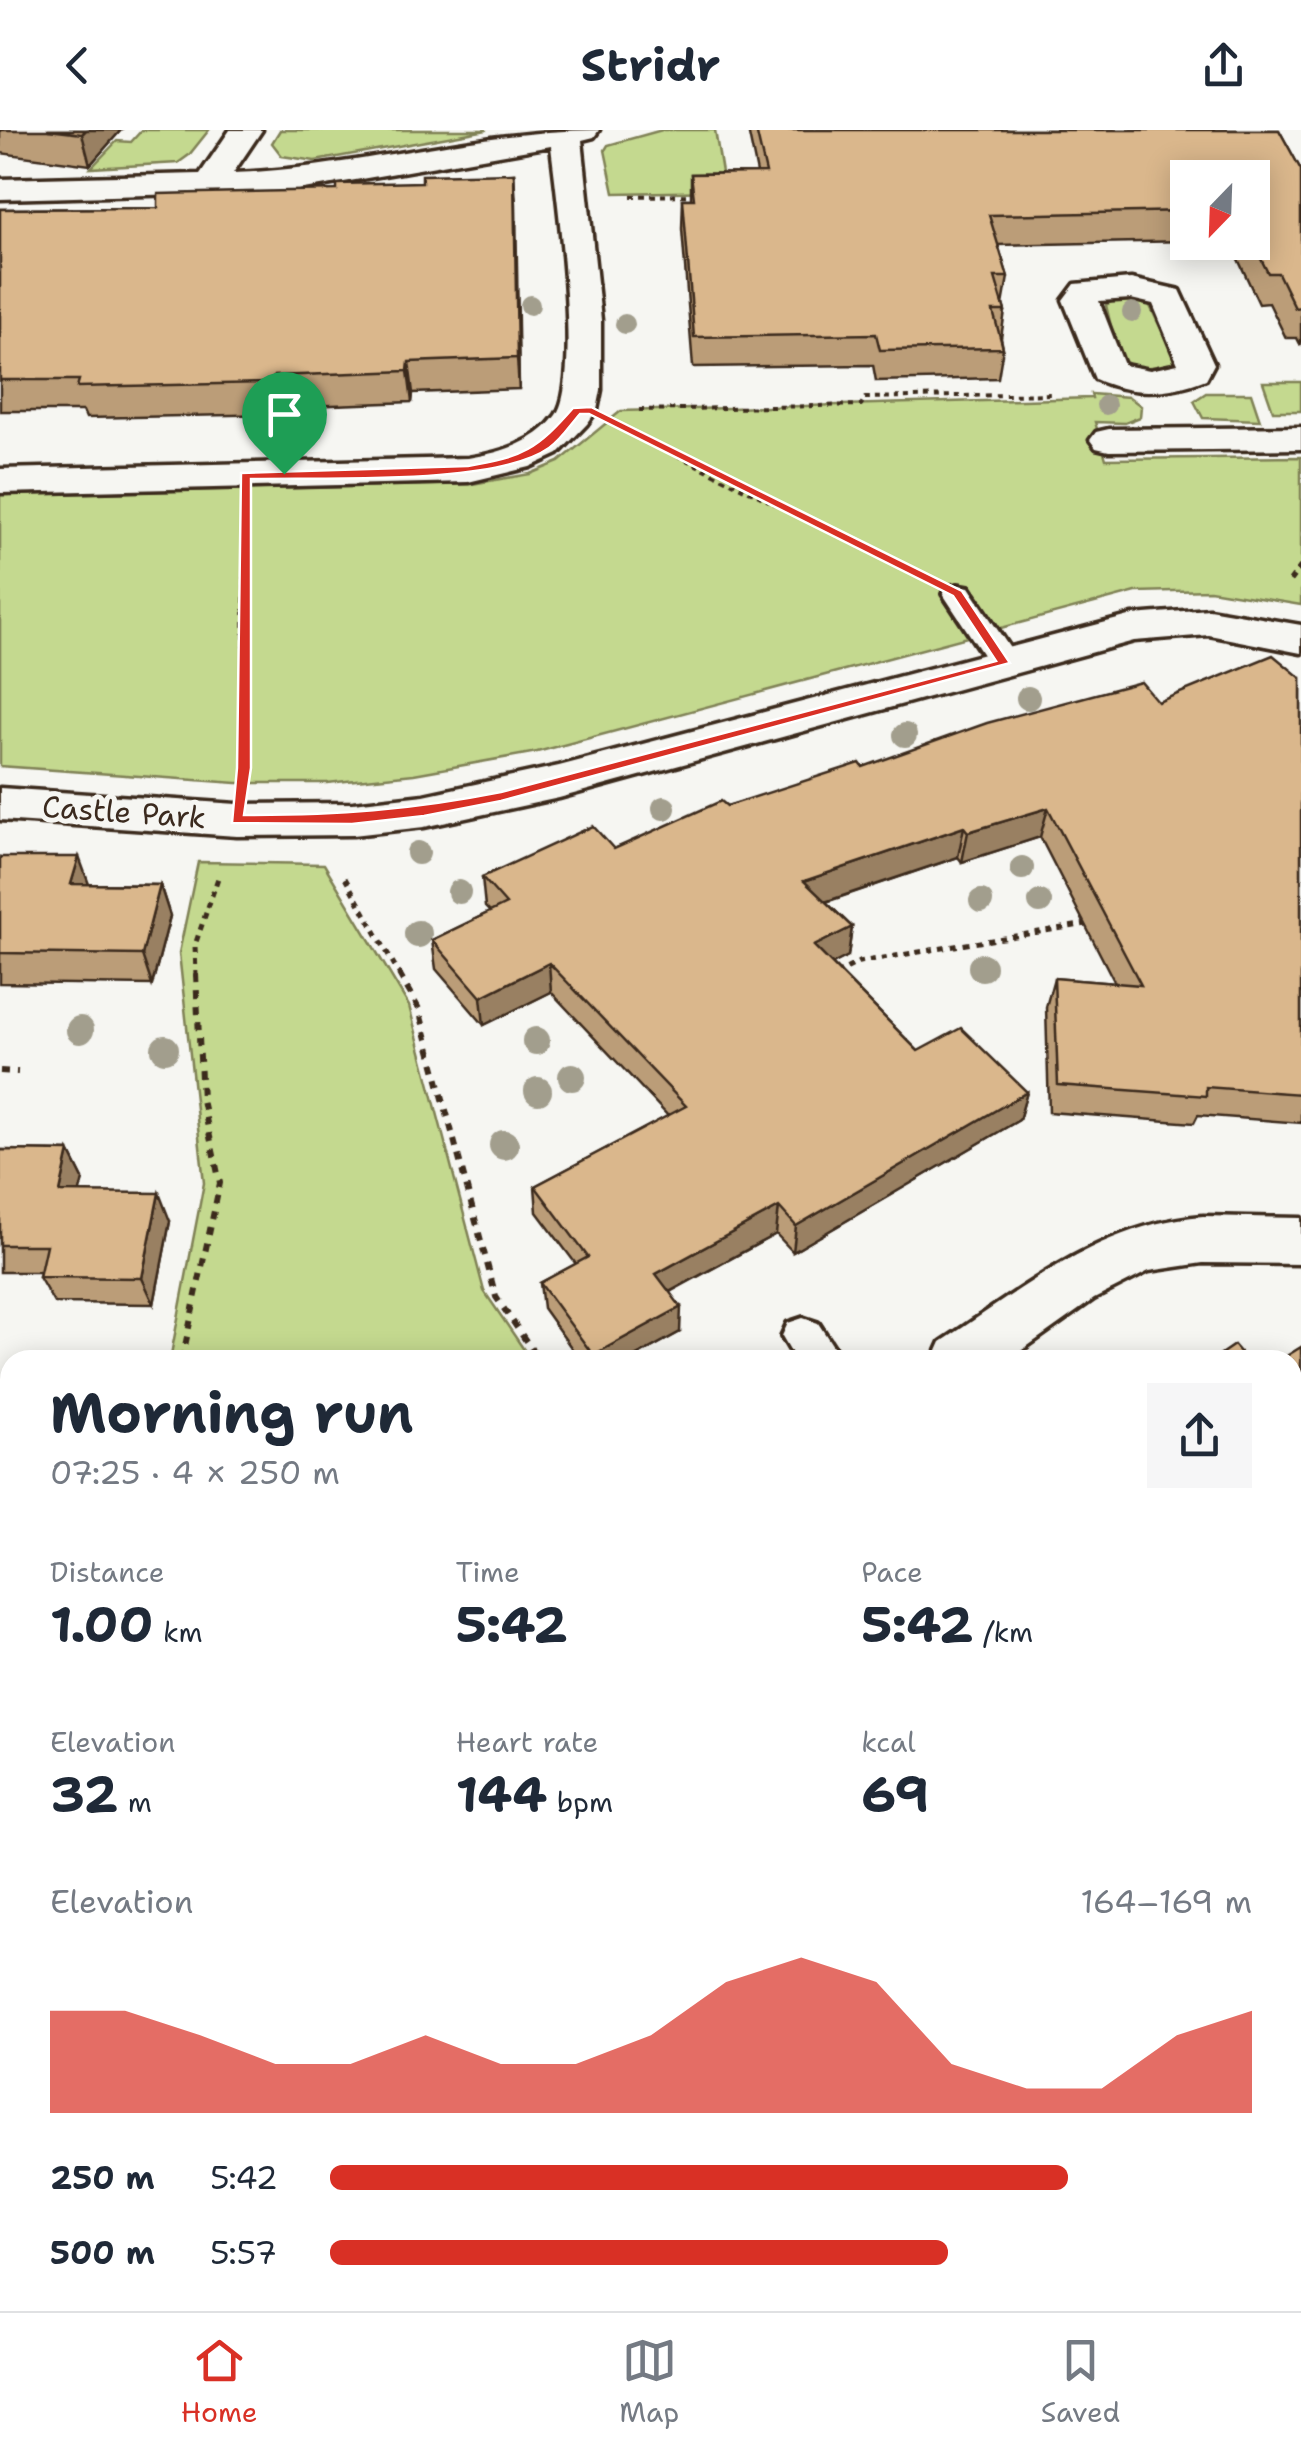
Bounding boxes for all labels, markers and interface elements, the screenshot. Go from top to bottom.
text: Stridr [581,35,720,95]
icon: back [50,38,105,93]
icon: share [1196,38,1251,93]
north arrow [1170,160,1270,260]
map controls [1170,160,1270,260]
pin [242,372,327,475]
icon: arrive [257,387,312,442]
street label: Castle Park [41,786,207,838]
text: Morning run [50,1376,414,1450]
button: share [1147,1383,1252,1488]
text: 07:25 · 4 × 250 m [50,1451,340,1494]
text: Distance [50,1553,165,1591]
text: Time [456,1553,520,1591]
text: Pace [861,1553,923,1591]
text: 1.00 [50,1591,153,1658]
text: 5:42 [456,1591,568,1658]
text: 5:42 [861,1591,973,1658]
text: km [153,1613,203,1651]
text: /km [973,1613,1033,1651]
text: Elevation [50,1723,175,1761]
text: Heart rate [456,1723,598,1761]
text: kcal [861,1723,916,1761]
text: 32 [50,1761,118,1828]
text: 144 [456,1761,547,1828]
text: 69 [861,1761,929,1828]
text: m [118,1783,152,1821]
text: bpm [547,1783,613,1821]
text: Elevation [50,1880,193,1923]
text: 164–169 m [1080,1880,1252,1923]
text: 250 m [50,2156,155,2199]
text: 5:42 [210,2156,278,2199]
text: 500 m [50,2231,155,2274]
text: 5:57 [210,2231,277,2274]
tab: Home [181,2333,258,2431]
tab: Map [619,2333,679,2431]
tab: Saved [1041,2333,1120,2431]

